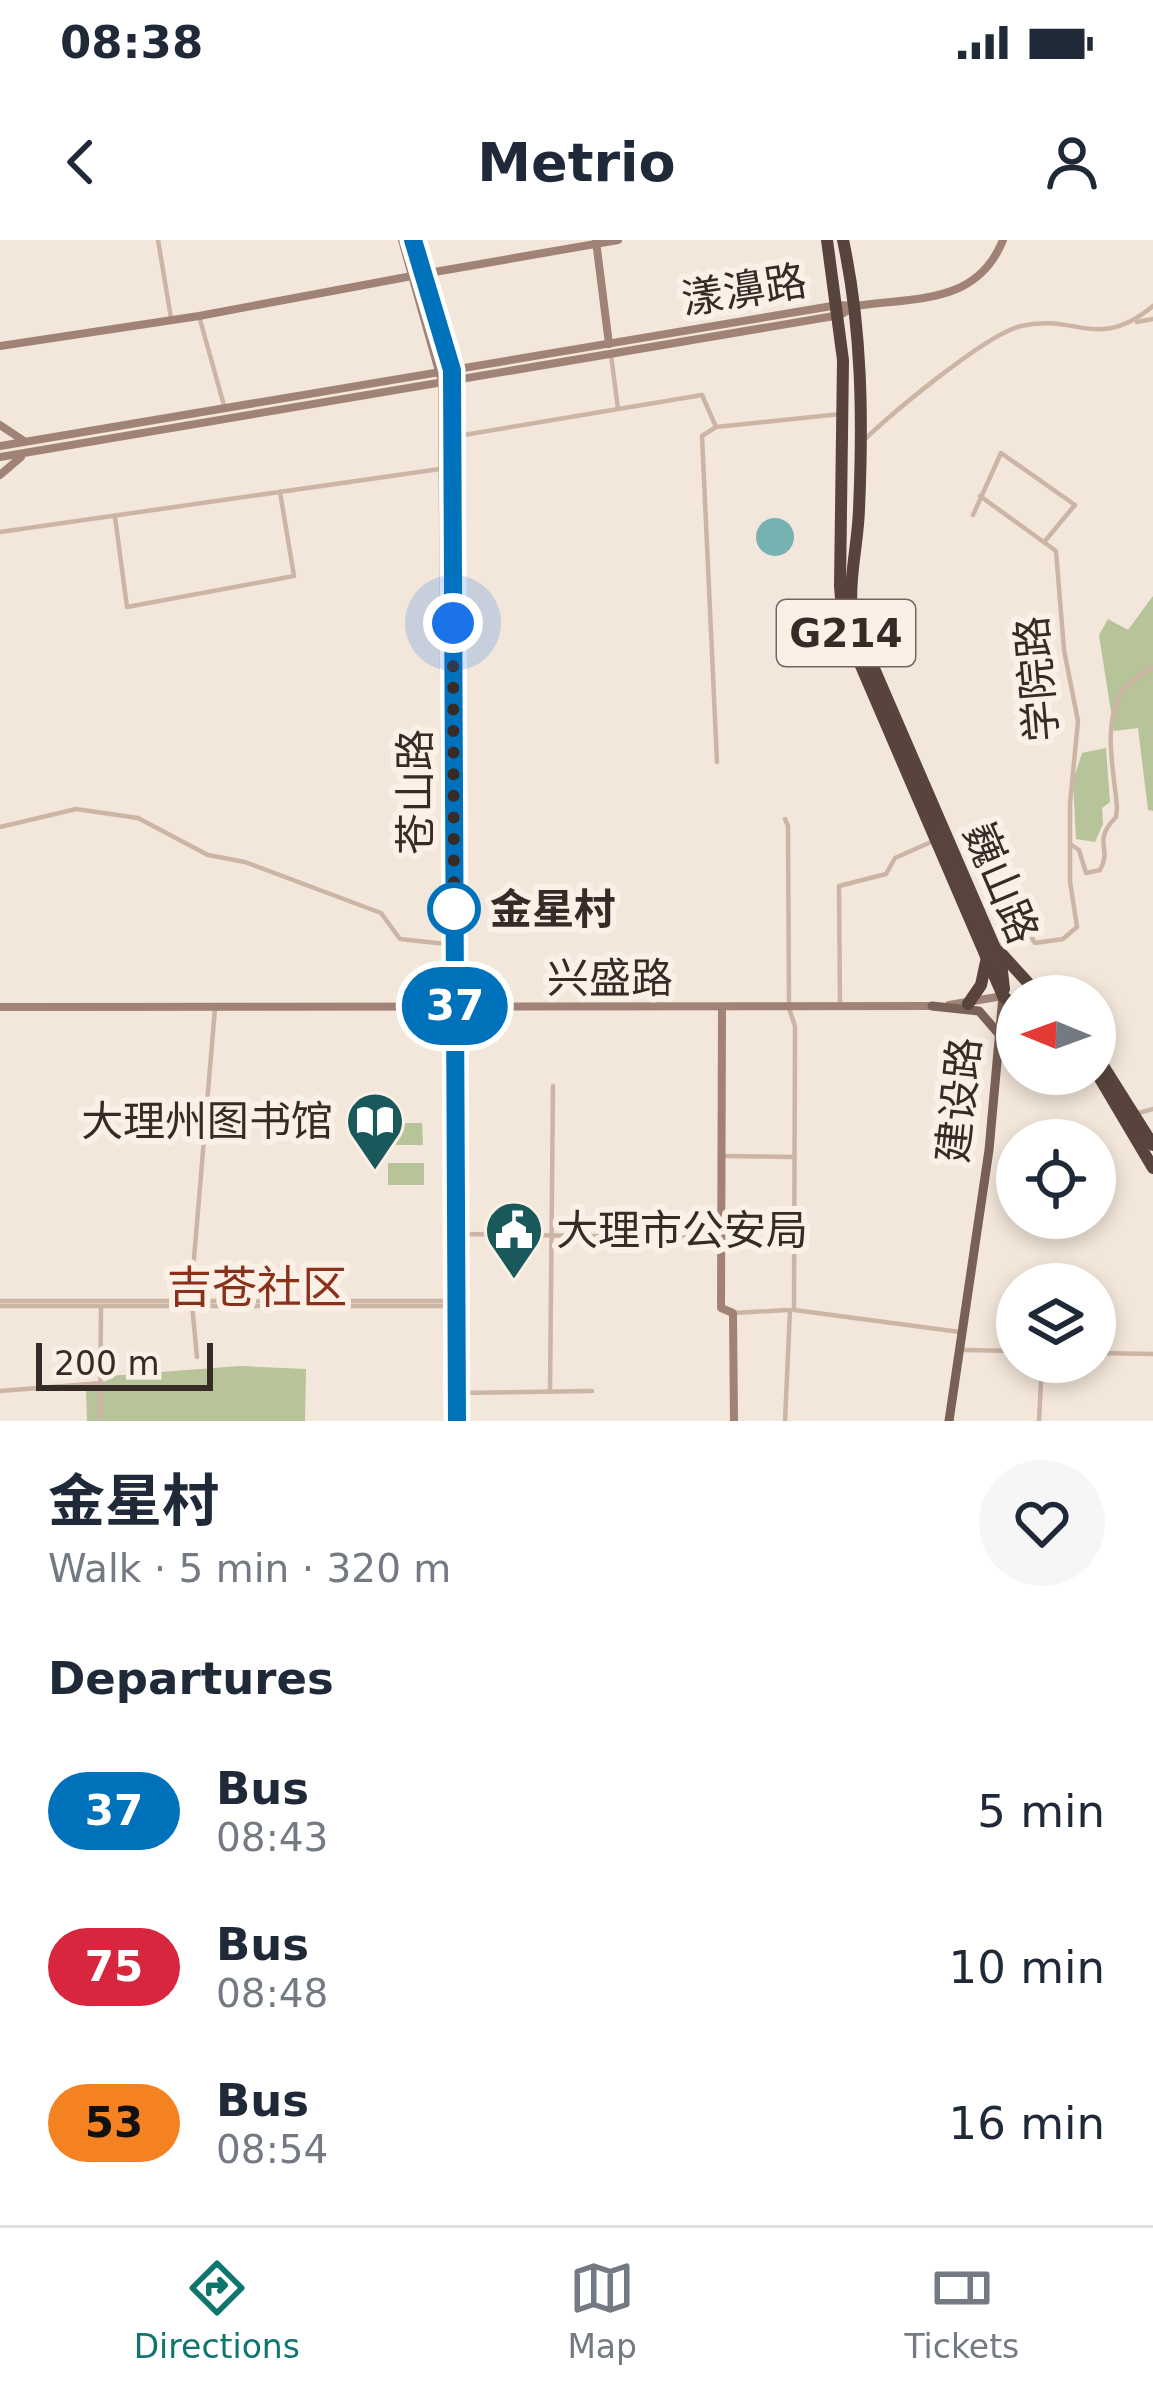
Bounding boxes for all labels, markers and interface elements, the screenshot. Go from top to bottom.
text: 08:38 [60,16,203,69]
icon: back [48,129,114,195]
icon: person [1039,129,1105,195]
text: Metrio [477,131,676,194]
street label: 漾濞路 [678,256,810,324]
your location [423,593,483,653]
road number: G214 [777,600,915,666]
street label: 学院路 [1007,614,1067,744]
street label: 苍山路 [391,729,440,855]
street label: 巍山路 [954,815,1048,951]
marker: 金星村 [429,884,479,934]
place label: 金星村 [490,885,616,934]
street label: 兴盛路 [547,954,673,1003]
line badge: 37 [401,967,509,1045]
north arrow [996,975,1116,1095]
map controls [996,975,1116,1383]
text: 37 [426,981,484,1030]
street label: 建设路 [928,1035,990,1165]
library icon: 大理州图书馆 [344,1090,406,1172]
place label: 大理州图书馆 [81,1097,333,1146]
button: locate [996,1119,1116,1239]
public building icon: 大理市公安局 [483,1199,545,1281]
place label: 大理市公安局 [556,1206,808,1255]
district label: 吉苍社区 [167,1261,347,1314]
button: layers [996,1263,1116,1383]
scale bar [36,1337,213,1390]
text: 200 m [54,1344,160,1383]
button: heart [979,1460,1105,1586]
text: 金星村 [48,1468,219,1534]
text: Walk · 5 min · 320 m [48,1546,451,1591]
text: Departures [48,1652,334,1705]
text: Bus [216,1762,309,1815]
text: 5 min [977,1785,1105,1838]
text: 37 [85,1786,143,1835]
text: 08:43 [216,1815,328,1860]
text: Bus [216,1918,309,1971]
text: 10 min [949,1941,1105,1994]
text: 75 [85,1942,143,1991]
text: 08:48 [216,1971,328,2016]
text: Bus [216,2074,309,2127]
text: 16 min [949,2097,1105,2150]
text: 53 [85,2098,143,2147]
text: 08:54 [216,2127,328,2172]
tab: Directions [134,2255,300,2366]
tab: Map [567,2255,637,2366]
tab: Tickets [904,2255,1019,2366]

